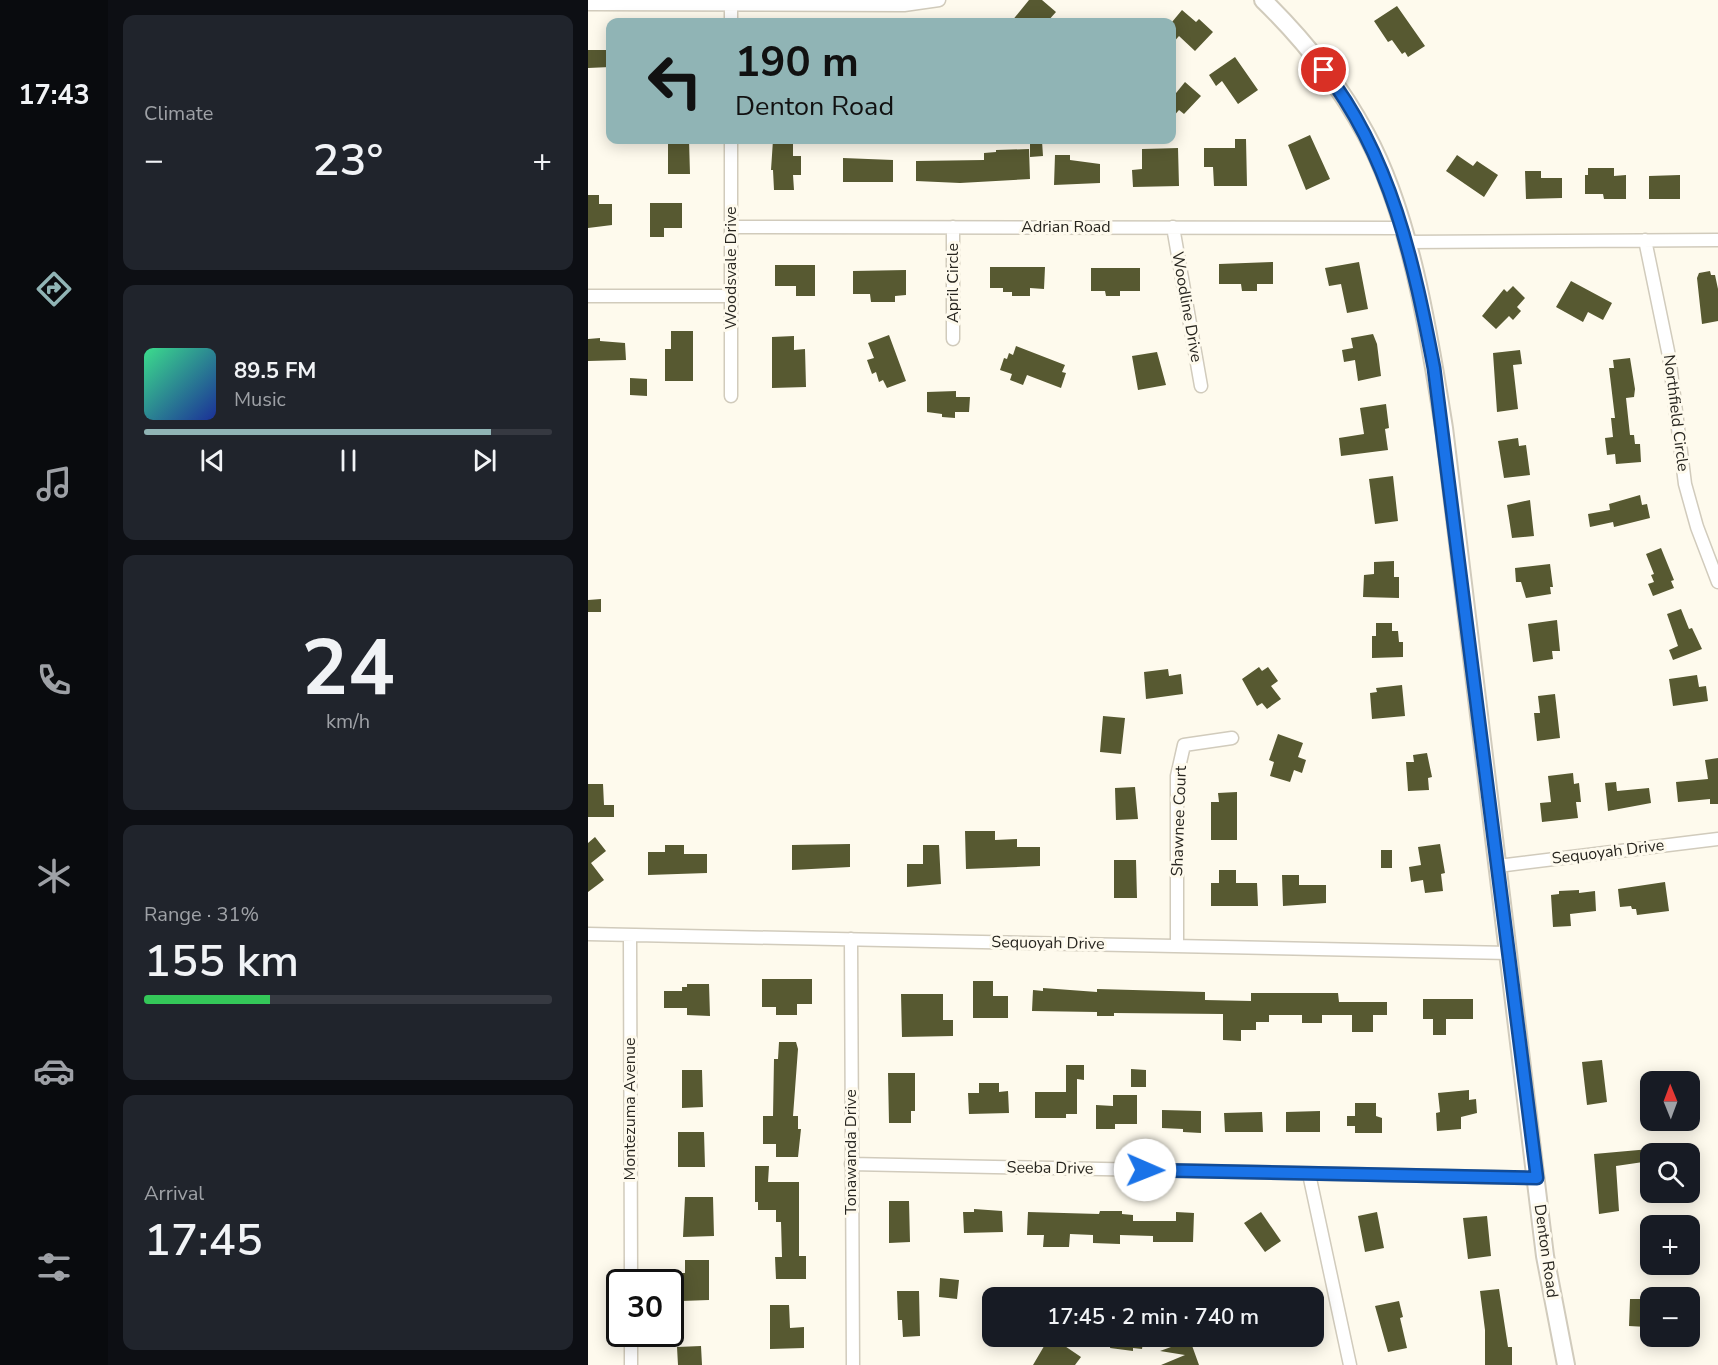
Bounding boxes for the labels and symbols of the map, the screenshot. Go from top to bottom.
pin [1298,44,1349,95]
street label: Woodsvale Drive [720,206,742,330]
street label: Adrian Road [1021,216,1111,238]
street label: April Circle [942,243,964,323]
street label: Woodline Drive [1166,250,1208,364]
street label: Northfield Circle [1658,353,1694,473]
street label: Shawnee Court [1166,765,1192,877]
street label: Sequoyah Drive [1551,834,1665,870]
street label: Sequoyah Drive [991,931,1105,955]
street label: Montezuma Avenue [619,1038,641,1180]
north arrow [1640,1071,1700,1131]
street label: Tonawanda Drive [840,1089,862,1215]
position arrow [1113,1138,1177,1202]
street label: Seeba Drive [1006,1156,1094,1180]
street label: Denton Road [1529,1203,1563,1299]
speed limit sign: 30 [606,1269,684,1347]

